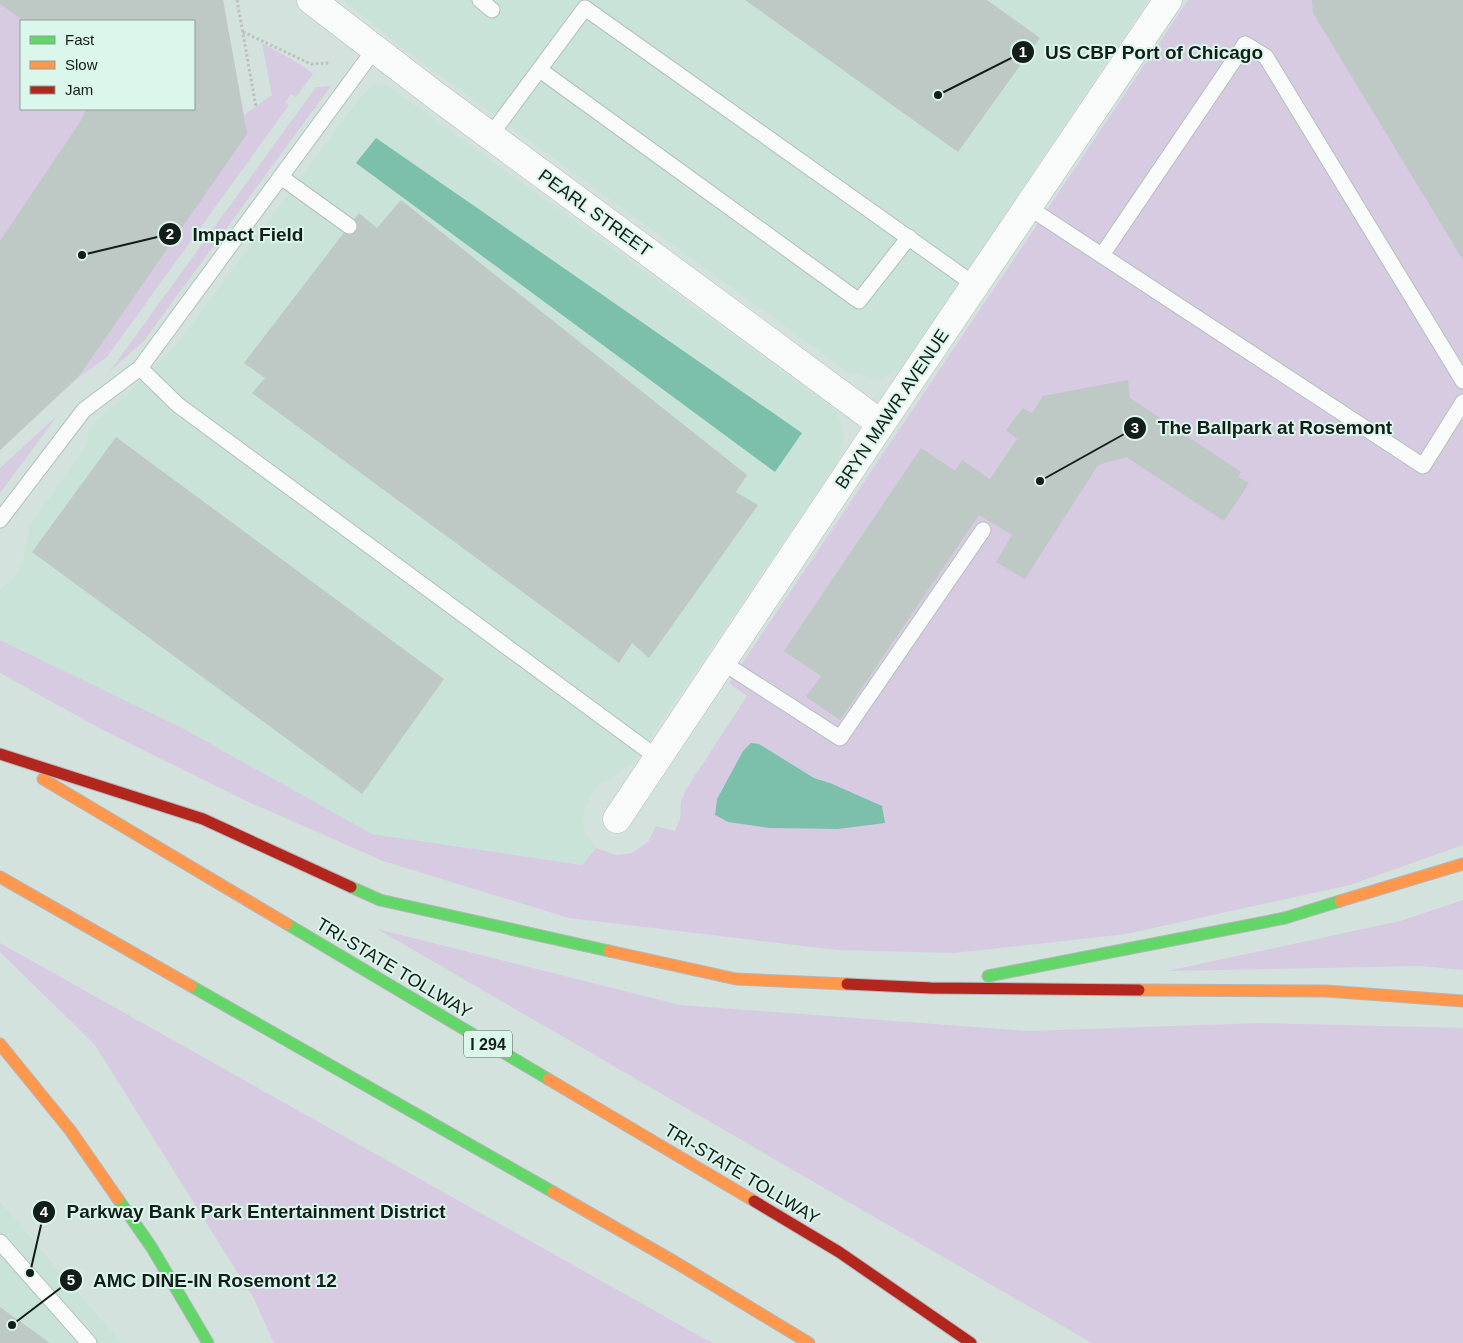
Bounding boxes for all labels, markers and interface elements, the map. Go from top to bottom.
legend [20,20,195,110]
text: Fast [65,31,95,48]
callout: US CBP Port of Chicago [1010,35,1274,69]
text: US CBP Port of Chicago [1045,42,1263,63]
text: 1 [1019,43,1027,60]
text: Slow [65,56,98,73]
text: Jam [65,81,93,98]
street label: PEARL STREET [535,165,655,261]
callout: Impact Field [158,217,313,251]
text: Impact Field [193,224,303,245]
text: 2 [166,225,174,242]
street label: BRYN MAWR AVENUE [831,326,953,492]
callout: The Ballpark at Rosemont [1123,411,1402,445]
text: The Ballpark at Rosemont [1158,417,1393,438]
text: 3 [1131,419,1139,436]
street label: TRI-STATE TOLLWAY [313,914,475,1022]
road number: I 294 [464,1030,512,1058]
street label: TRI-STATE TOLLWAY [661,1120,823,1228]
callout: Parkway Bank Park Entertainment District [32,1195,456,1229]
text: Parkway Bank Park Entertainment District [66,1201,446,1222]
text: 4 [40,1203,49,1220]
callout: AMC DINE-IN Rosemont 12 [58,1263,347,1297]
text: AMC DINE-IN Rosemont 12 [93,1270,337,1291]
text: 5 [67,1271,75,1288]

